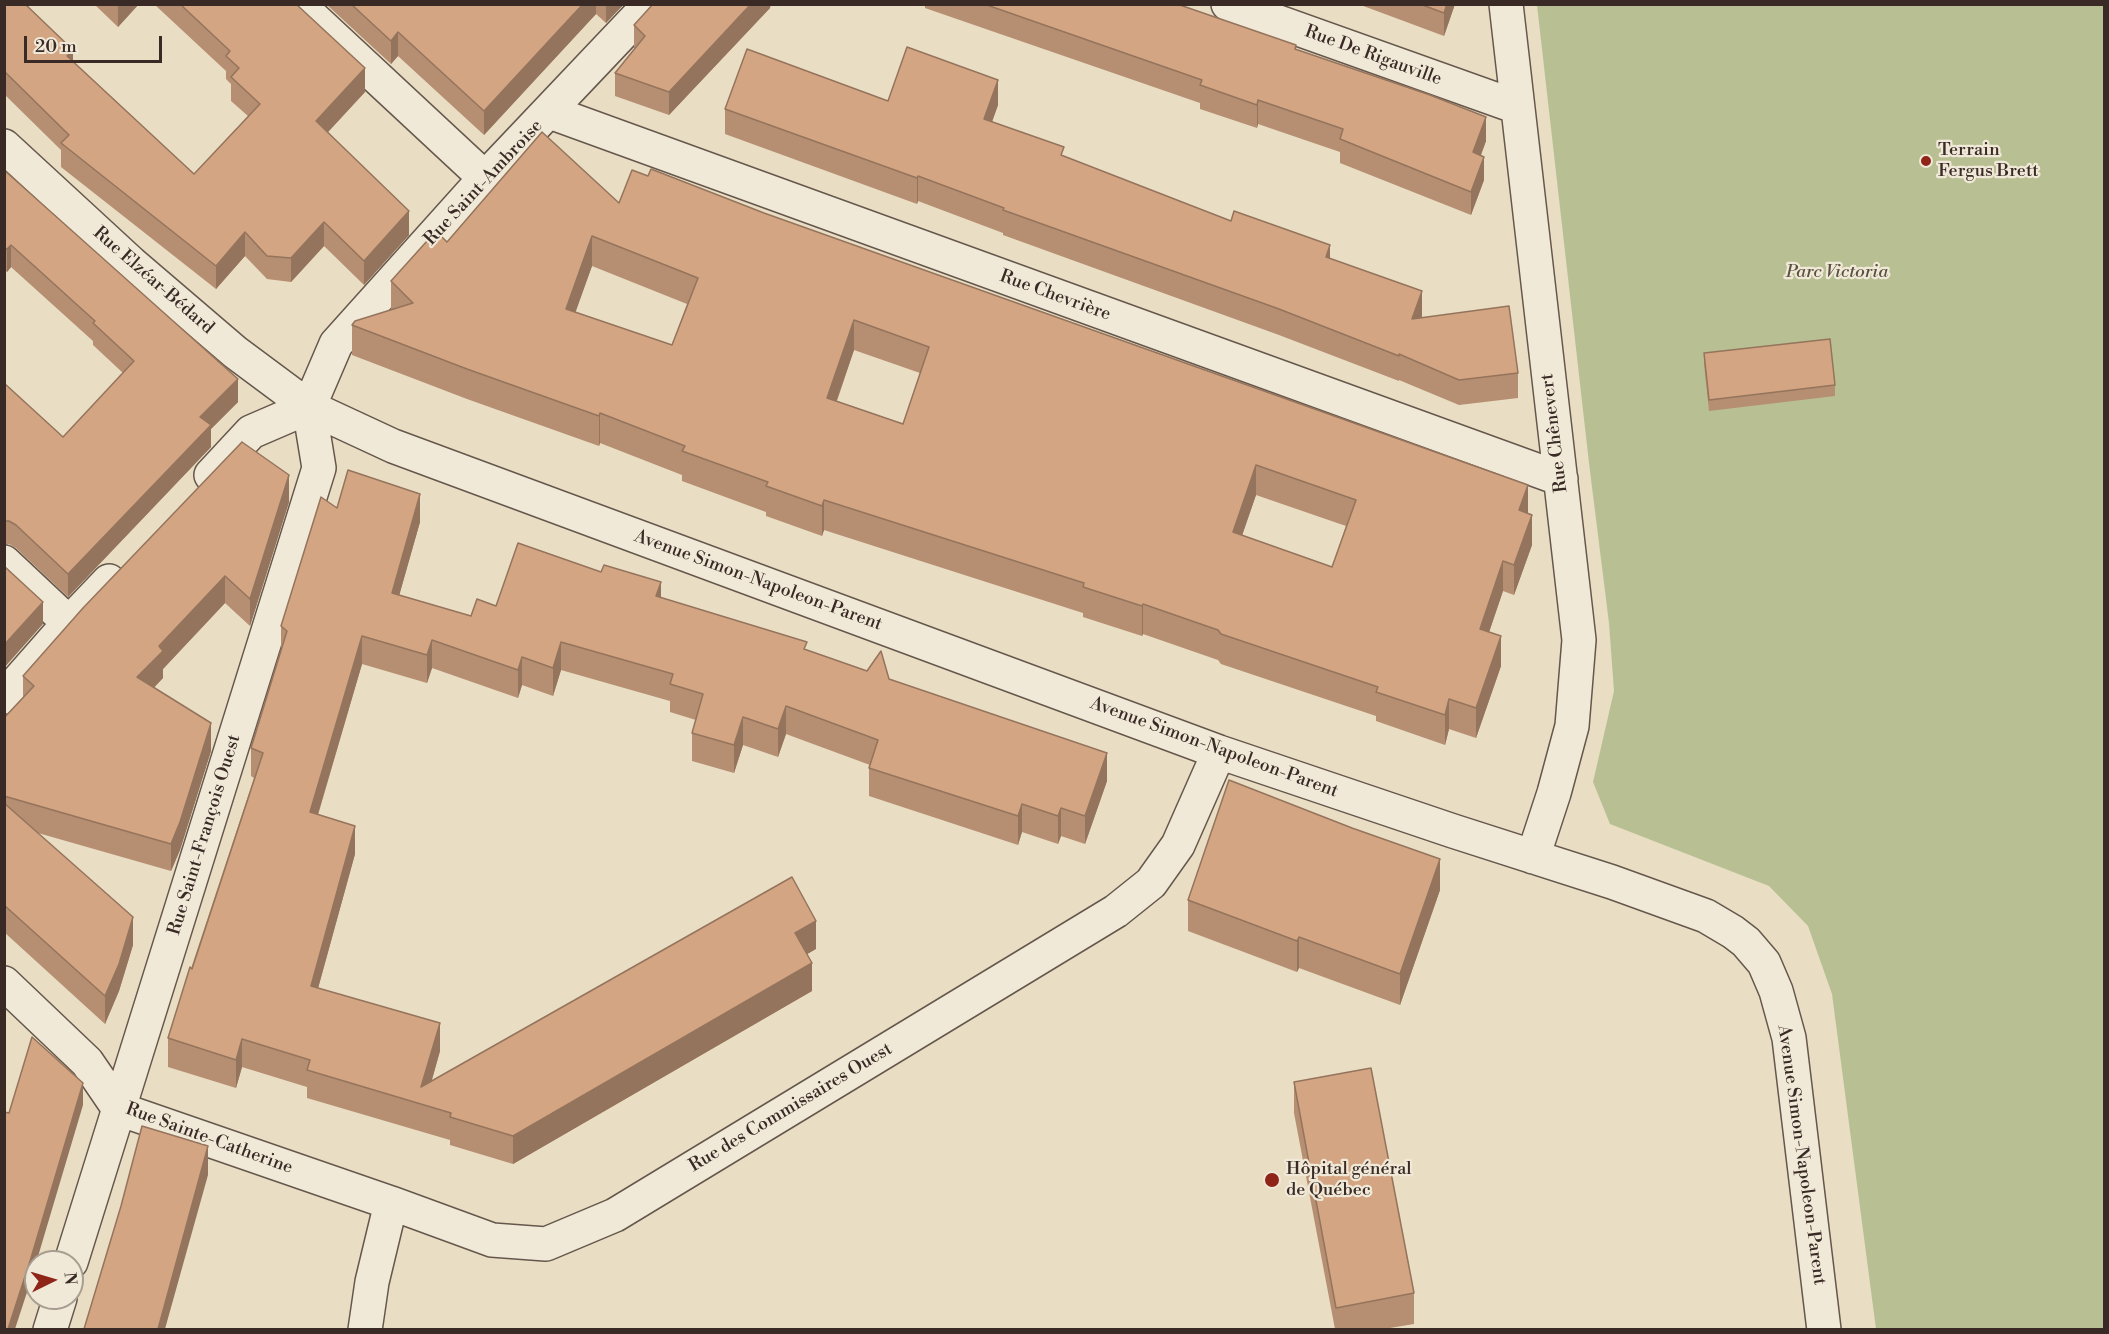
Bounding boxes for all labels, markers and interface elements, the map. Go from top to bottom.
street label: Rue De Rigauville [1302,21,1444,91]
scale bar [27,24,165,62]
text: 20 m [35,35,77,58]
street label: Rue Saint-Ambroise [420,116,548,250]
place label: Terrain Fergus Brett [1938,140,2039,182]
marker: Terrain Fergus Brett [1919,154,1933,168]
street label: Rue Elzéar-Bédard [88,223,218,339]
park label: Parc Victoria [1786,262,1888,284]
street label: Rue Chevrière [997,266,1113,326]
street label: Rue Chênevert [1537,372,1573,494]
street label: Avenue Simon-Napoleon-Parent [631,526,885,636]
street label: Avenue Simon-Napoleon-Parent [1087,693,1341,803]
street label: Rue Saint-François Ouest [164,732,246,938]
street label: Avenue Simon-Napoleon-Parent [1772,1024,1830,1286]
street label: Rue des Commissaires Ouest [685,1039,897,1177]
street label: Rue Sainte-Catherine [123,1099,295,1179]
place label: Hôpital général de Québec [1286,1159,1412,1202]
marker: Hôpital général de Québec [1263,1171,1281,1189]
north arrow [24,1250,84,1310]
text: N [59,1271,80,1286]

